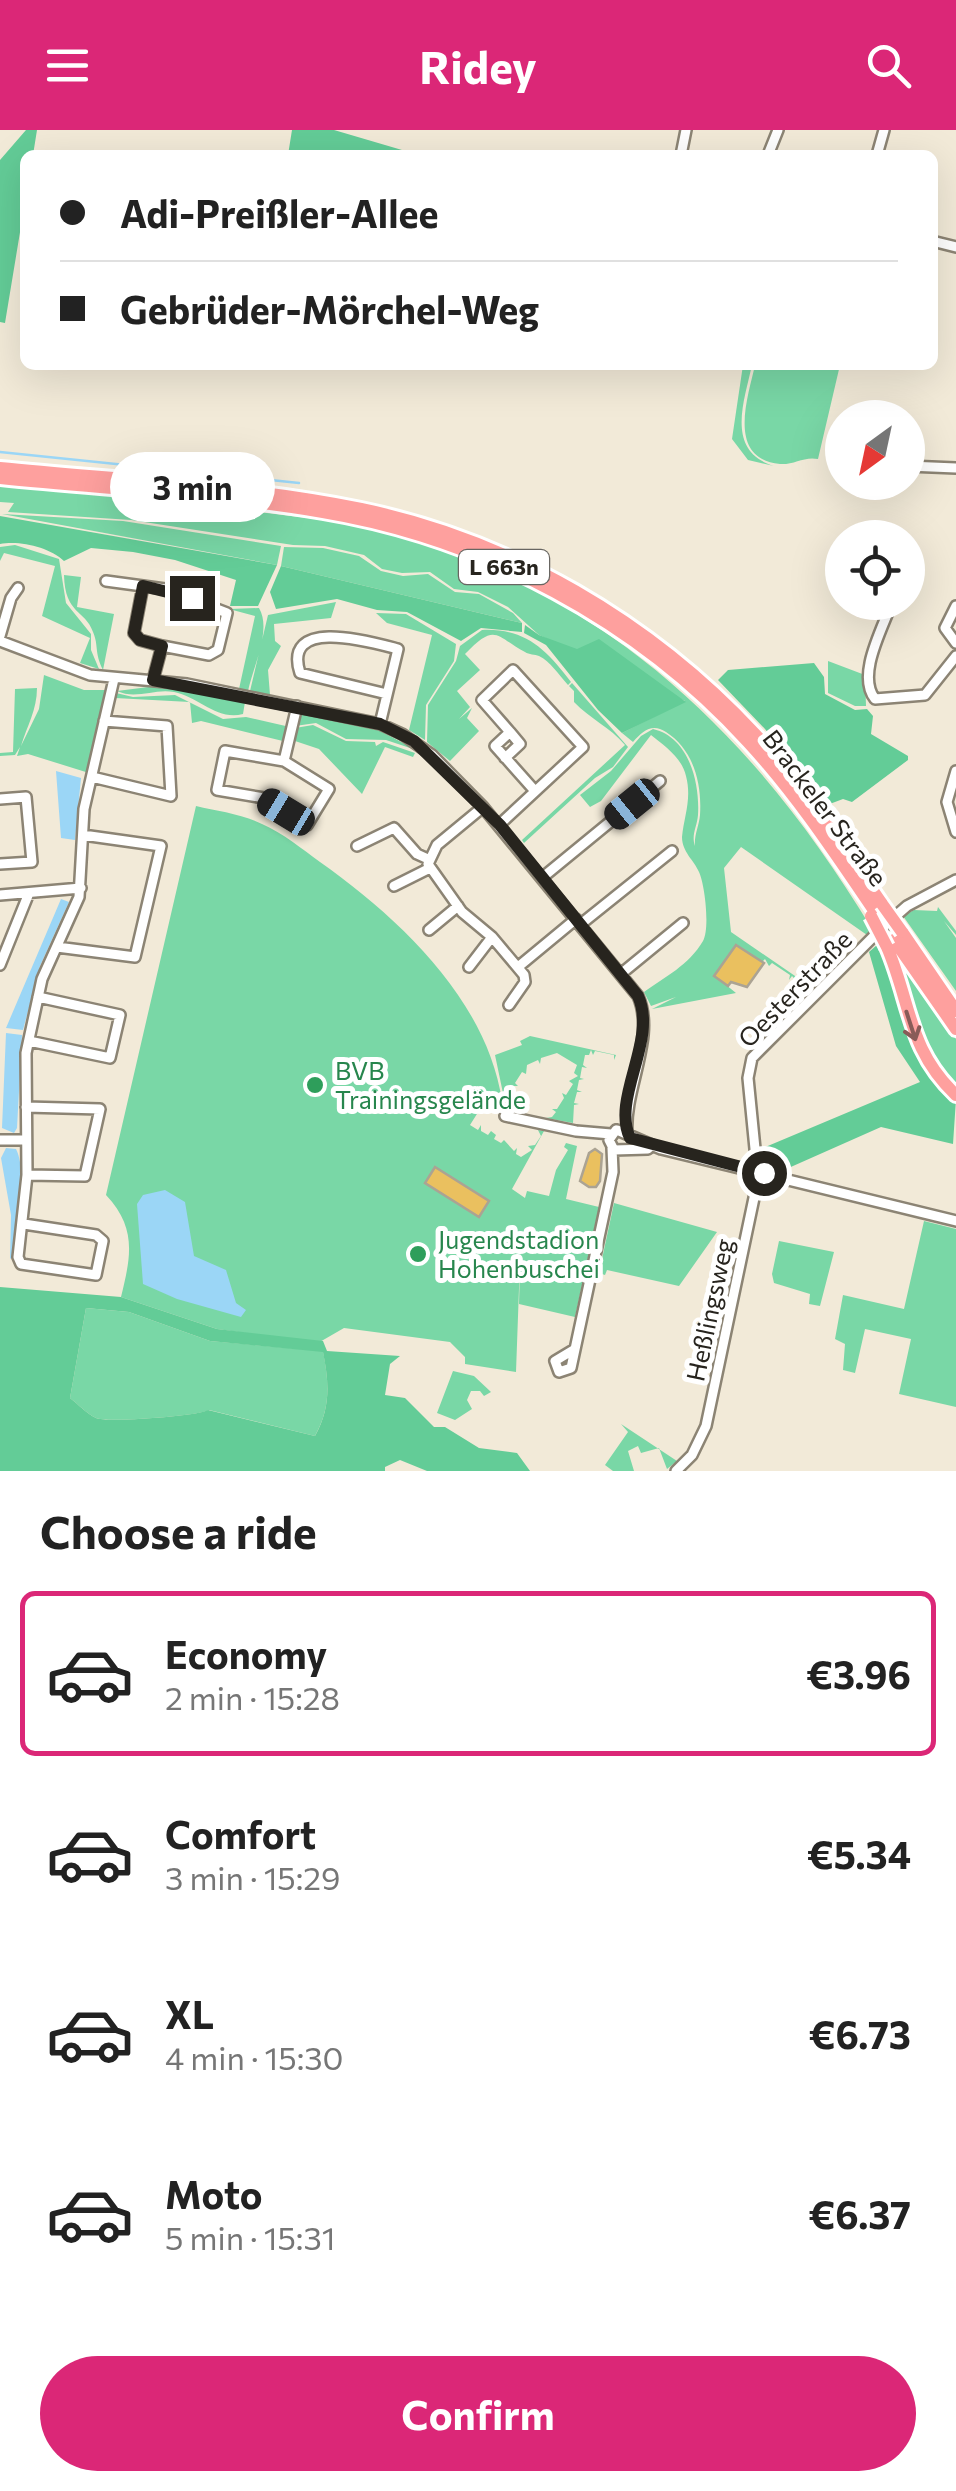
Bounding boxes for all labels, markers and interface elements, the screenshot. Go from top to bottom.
icon: menu [40,38,95,93]
text: Ridey [419,38,537,93]
icon: search [861,38,916,93]
text: Adi-Preißler-Allee [120,189,439,236]
text: Gebrüder-Mörchel-Weg [120,285,539,332]
north arrow [825,400,925,500]
map controls [825,400,925,620]
callout: 3 min [110,453,274,523]
text: 3 min [152,467,233,507]
button: locate [825,520,925,620]
road number: L 663n [459,550,549,584]
route end [170,576,215,621]
street label: Brackeler Straße [757,723,894,891]
car [599,773,665,835]
car [253,784,319,840]
street label: Oesterstraße [731,924,857,1053]
one-way arrow [904,1010,922,1042]
place label: BVB Trainingsgelände [335,1055,526,1114]
marker: BVB Trainingsgelände [304,1074,326,1096]
route start [742,1151,787,1196]
place label: Jugendstadion Hohenbuschei [438,1224,600,1283]
street label: Heßlingsweg [679,1235,739,1384]
marker: Jugendstadion Hohenbuschei [407,1243,429,1265]
text: Choose a ride [40,1503,317,1558]
icon: car [45,1629,135,1719]
text: Economy [165,1630,327,1677]
text: €3.96 [806,1650,911,1697]
text: 2 min · 15:28 [165,1677,340,1717]
icon: car [45,1809,135,1899]
text: Comfort [165,1810,316,1857]
text: €5.34 [807,1830,911,1877]
text: 3 min · 15:29 [165,1857,340,1897]
icon: car [45,1989,135,2079]
text: XL [165,1990,214,2037]
text: €6.73 [809,2010,911,2057]
text: 4 min · 15:30 [165,2037,343,2077]
icon: car [45,2169,135,2259]
text: Moto [165,2170,263,2217]
text: €6.37 [809,2190,911,2237]
text: 5 min · 15:31 [165,2217,335,2257]
button: Confirm [40,2356,916,2471]

